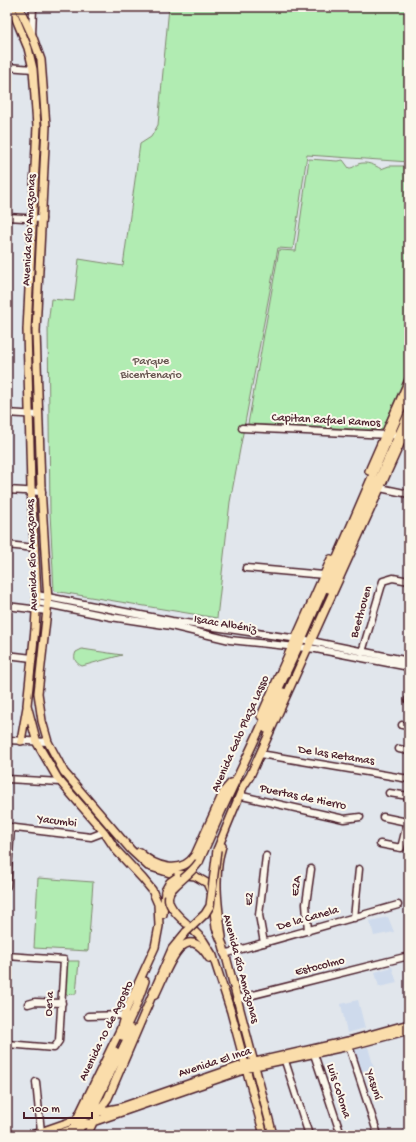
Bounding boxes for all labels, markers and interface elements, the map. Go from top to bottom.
street label: Avenida Río Amazonas [20,173,40,286]
park label: Parque Bicentenario [119,355,182,383]
street label: Capitan Rafael Ramos [271,411,381,431]
street label: Avenida Río Amazonas [24,498,42,611]
street label: Beethoven [348,584,376,640]
street label: Isaac Albéniz [193,613,258,638]
street label: Avenida Galo Plaza Lasso [209,674,273,794]
street label: De las Retamas [296,743,376,769]
street label: Puertas de Hierro [258,782,347,814]
street label: Yacumbi [36,813,78,831]
street label: E2A [289,874,305,897]
street label: E2 [242,892,258,906]
street label: De la Canela [275,903,341,935]
street label: Avenida Río Amazonas [219,913,261,1025]
street label: Estocolmo [294,954,346,980]
street label: Avenida 10 de Agosto [77,979,137,1083]
street label: Oe1a [42,991,58,1017]
street label: Avenida El Inca [177,1045,253,1081]
street label: Luis Coloma [323,1062,354,1120]
street label: Yasuní [361,1067,385,1102]
scale bar [24,1094,92,1120]
text: 100 m [29,1103,60,1117]

